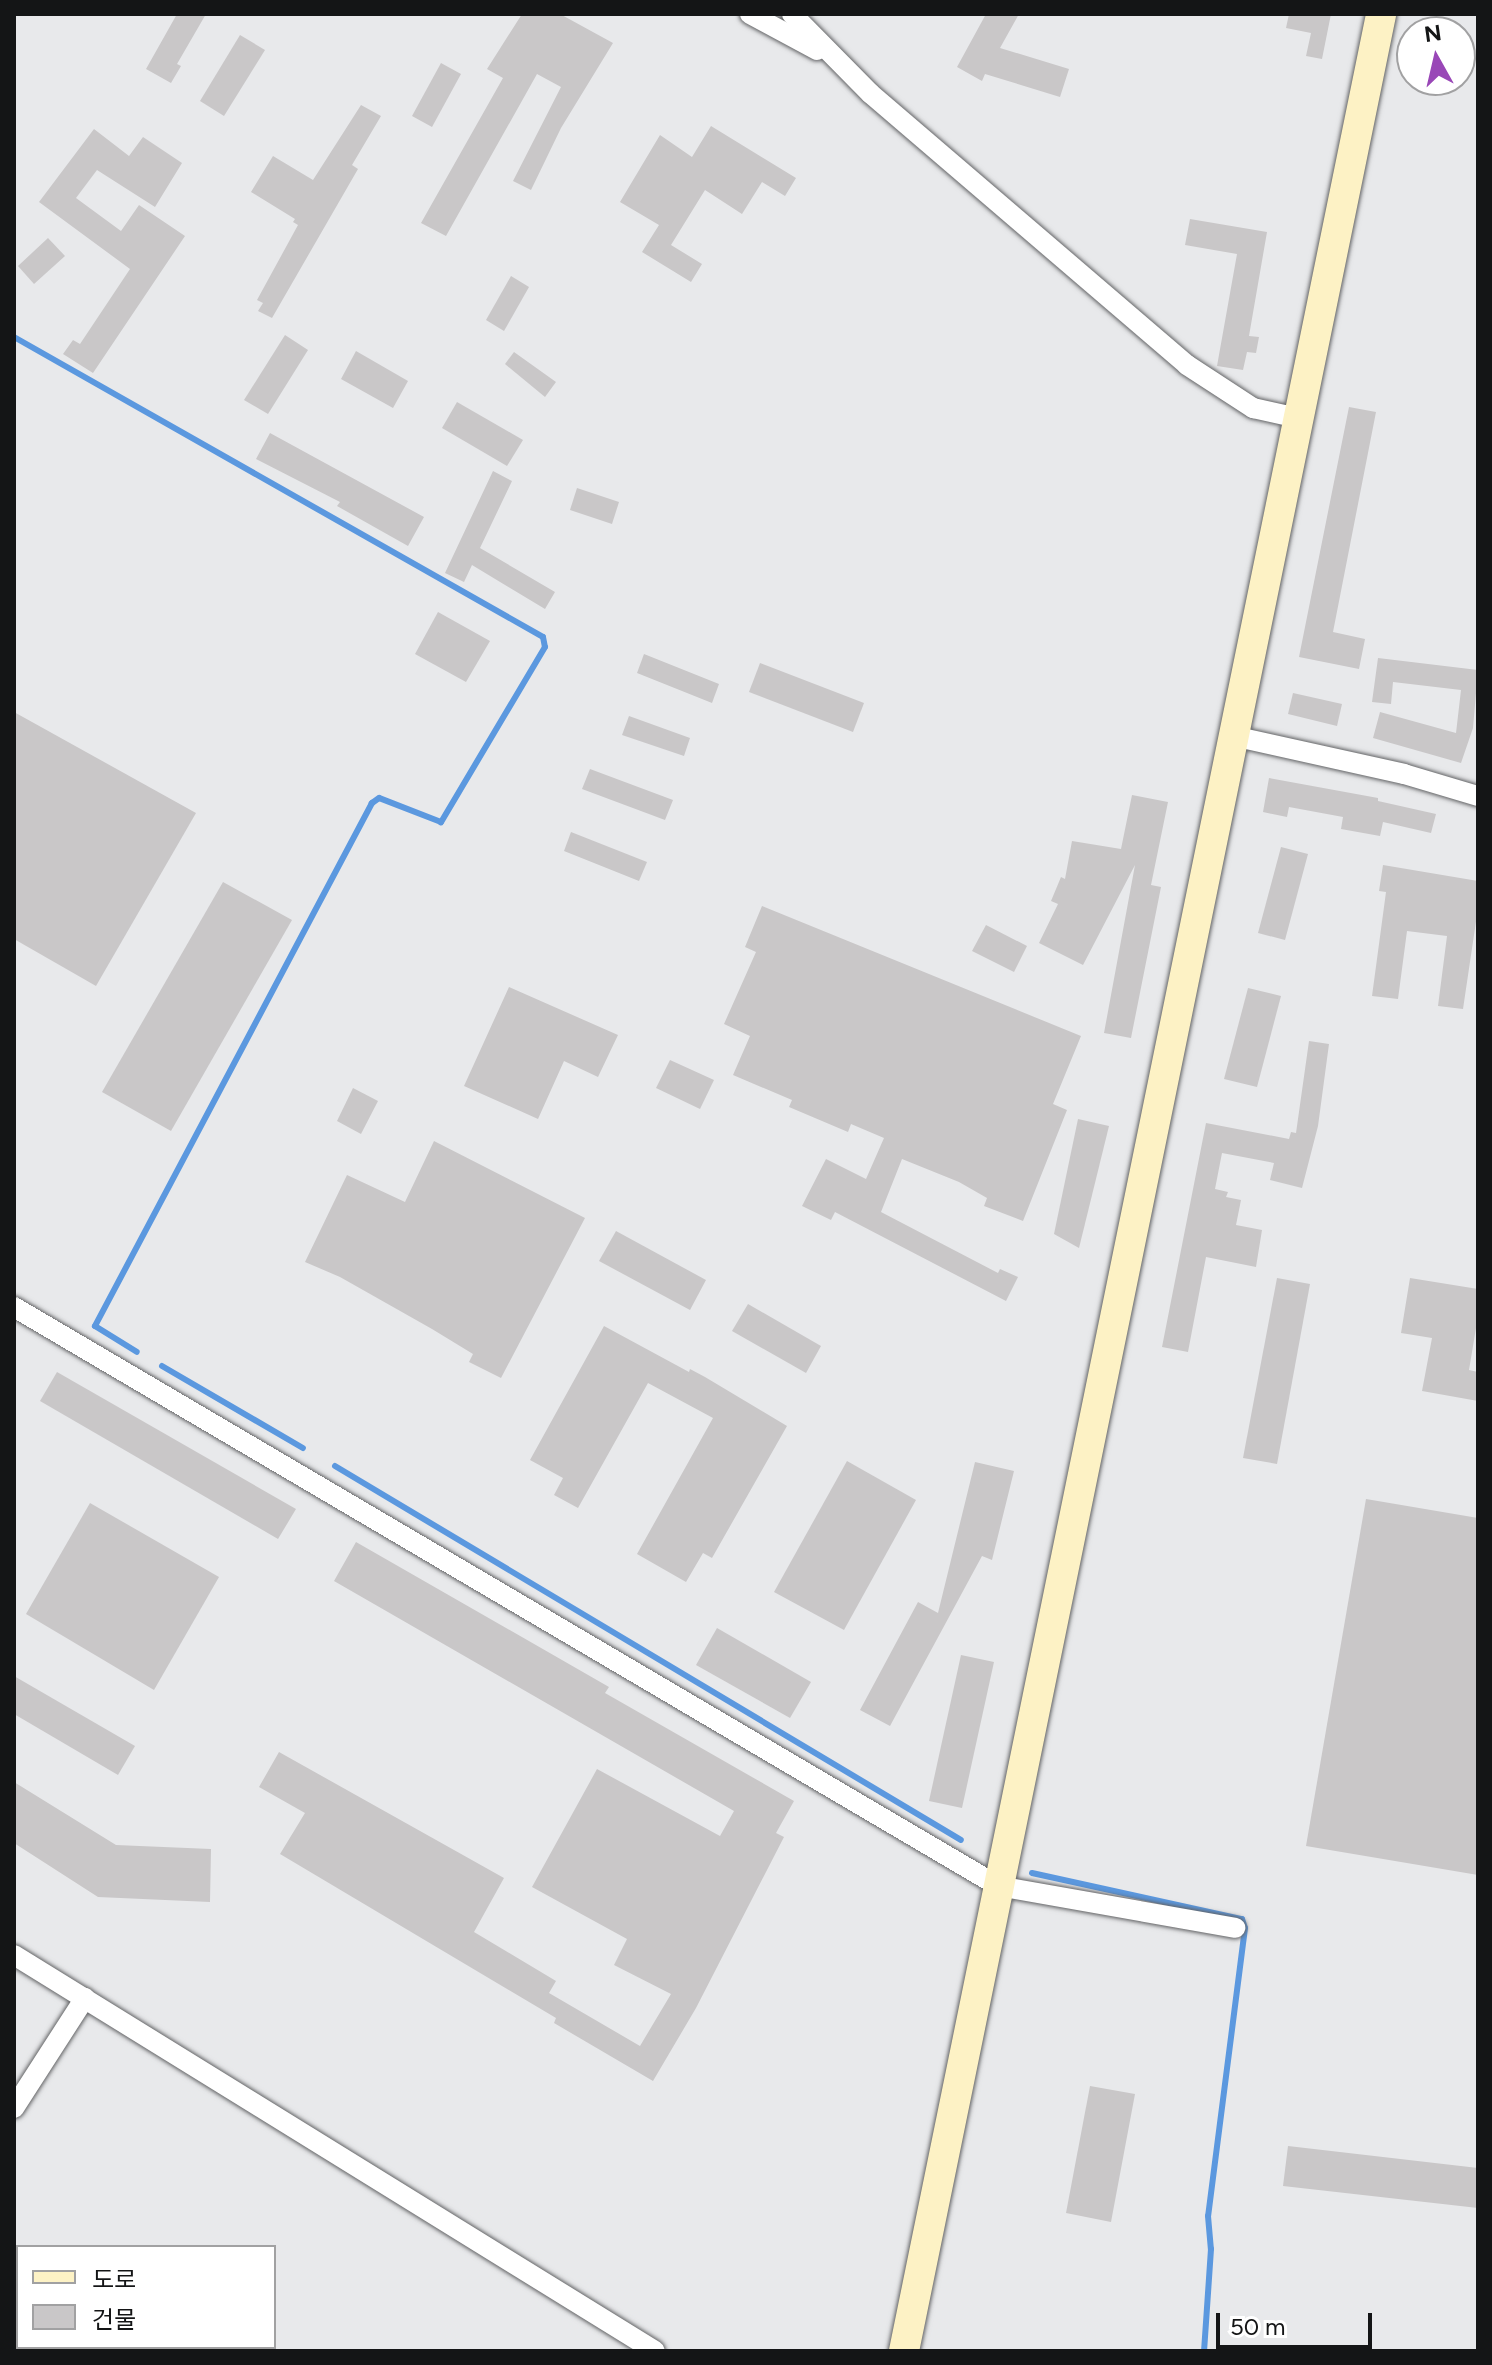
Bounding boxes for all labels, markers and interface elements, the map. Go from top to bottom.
north arrow [1396,16,1476,96]
text: N [1423,19,1443,48]
legend [16,2245,276,2349]
text: 도로 [92,2265,136,2294]
scale bar [1220,2297,1376,2347]
text: 건물 [92,2305,136,2334]
text: 50 m [1230,2312,1286,2341]

